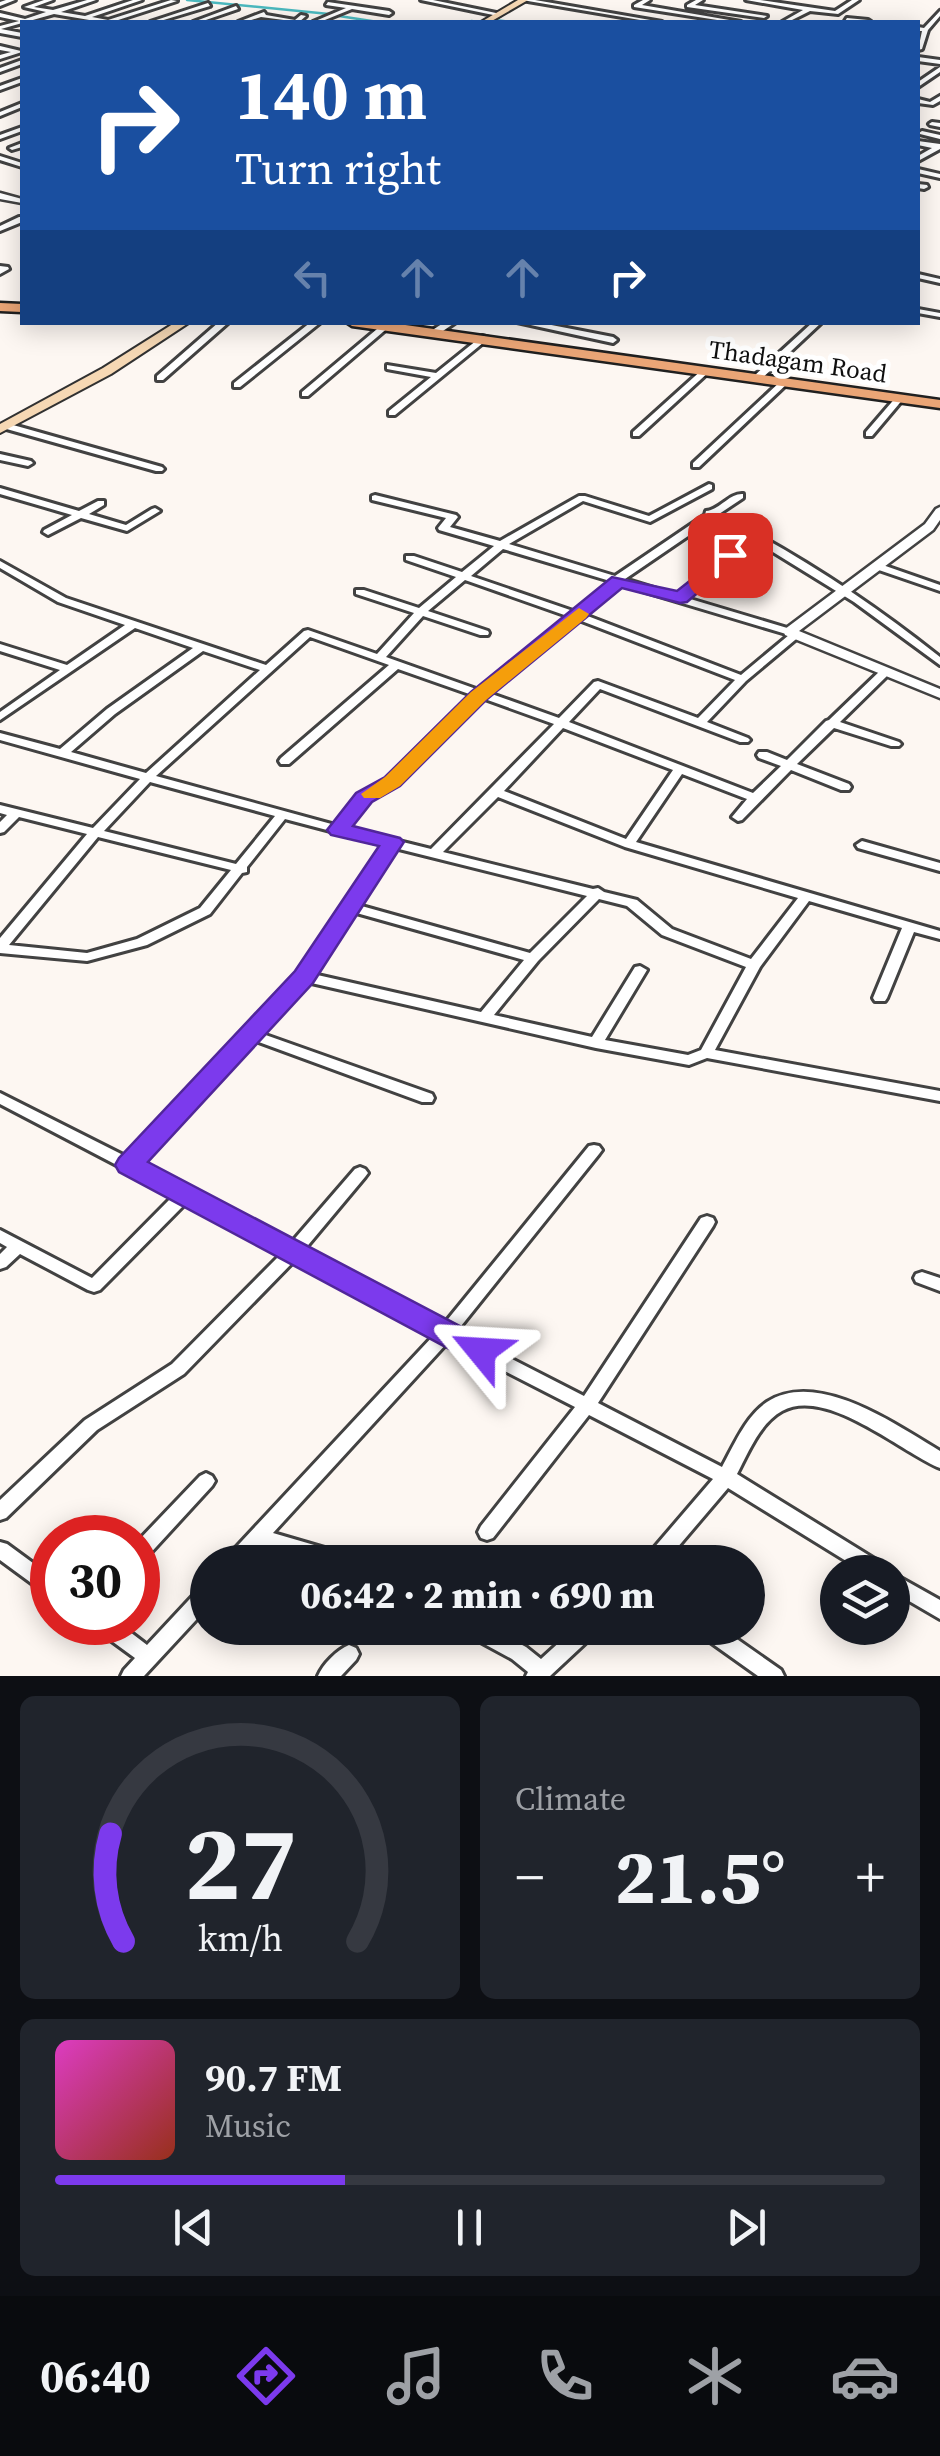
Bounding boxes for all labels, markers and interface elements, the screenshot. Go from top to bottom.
text: 140 m [235,46,427,142]
icon: right [70,60,200,190]
text: Turn right [235,137,441,199]
icon: left [285,250,340,305]
icon: ahead [390,250,445,305]
icon: ahead [495,250,550,305]
icon: right [600,250,655,305]
street label: Thadagam Road [707,332,889,390]
pin [688,513,773,598]
icon: arrive [703,528,758,583]
position arrow [429,1299,533,1403]
speed limit sign: 30 [30,1515,160,1645]
map controls [820,1555,910,1645]
button: layers [820,1555,910,1645]
text: 06:42 · 2 min · 690 m [300,1569,655,1621]
text: Climate [515,1777,626,1821]
text: 27 [184,1791,296,1934]
text: 21.5° [614,1825,786,1928]
text: − [515,1839,544,1914]
text: + [856,1839,885,1914]
text: km/h [197,1914,283,1963]
text: 90.7 FM [205,2052,342,2104]
text: Music [205,2104,291,2148]
icon: previous [166,2200,221,2255]
icon: pause [442,2200,497,2255]
icon: next [719,2200,774,2255]
icon: directions [231,2341,301,2411]
icon: music [381,2341,451,2411]
icon: phone [530,2341,600,2411]
icon: climate [680,2341,750,2411]
icon: car [830,2341,900,2411]
text: 06:40 [40,2345,151,2407]

